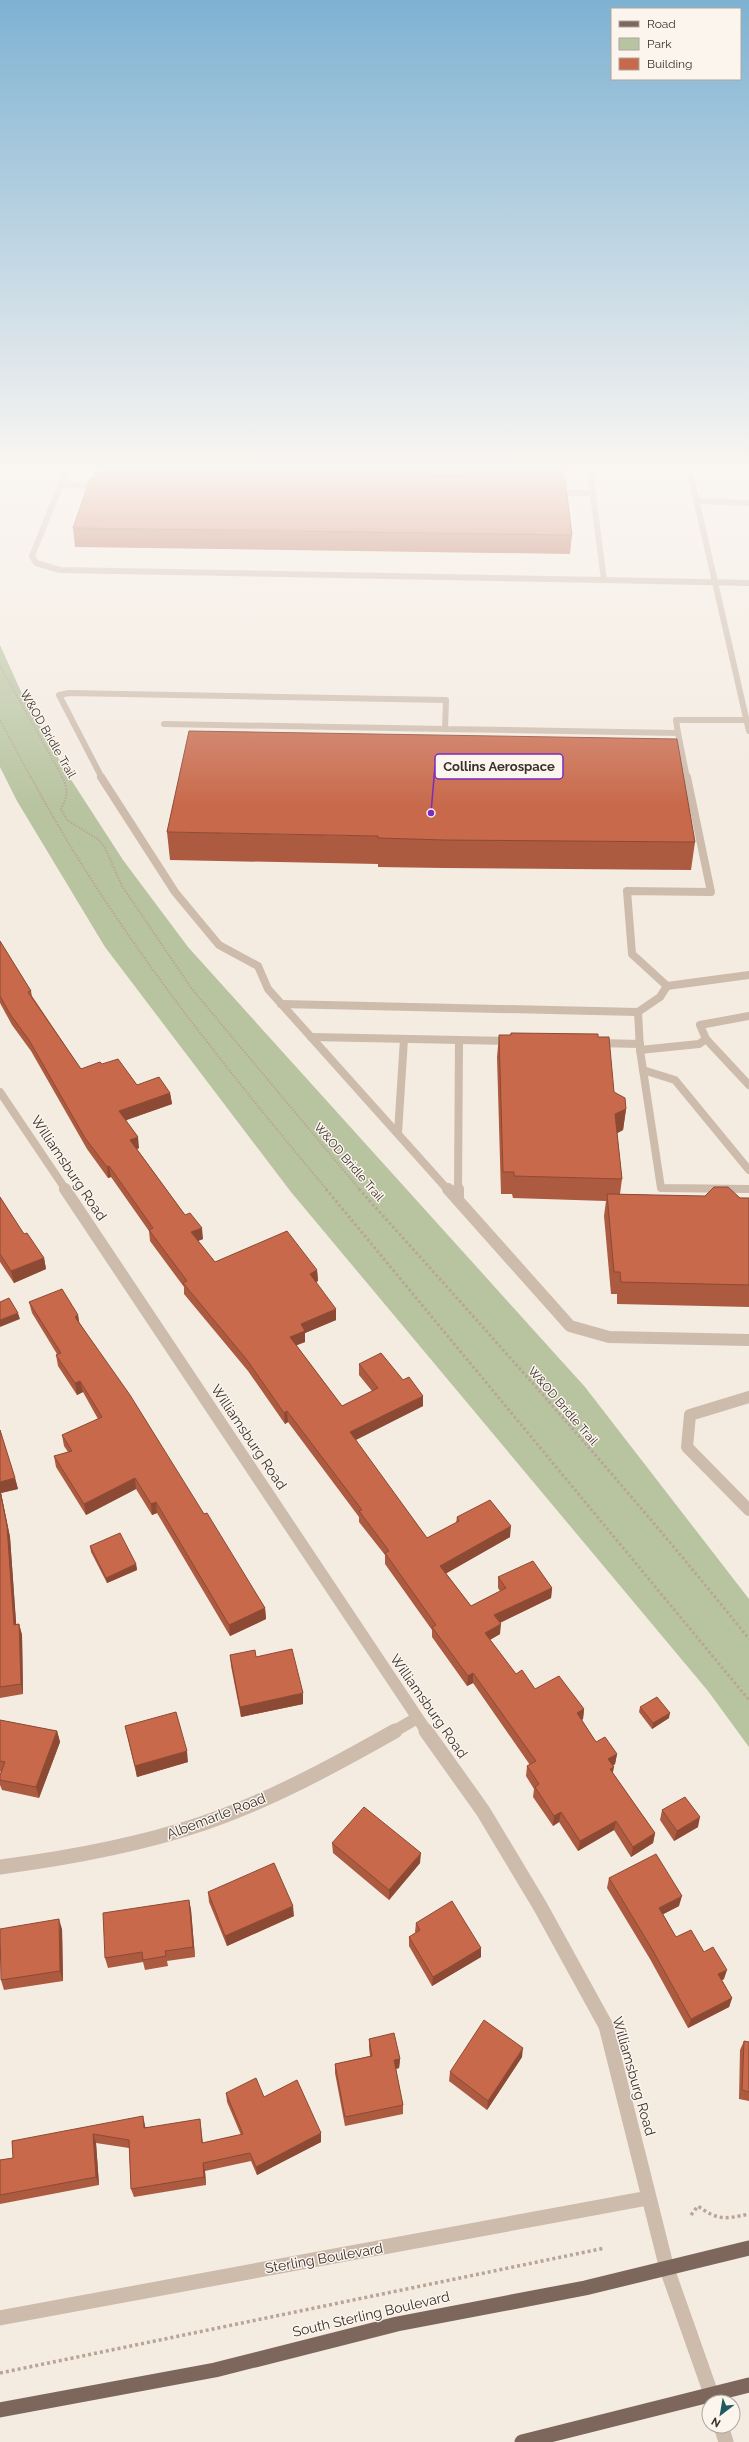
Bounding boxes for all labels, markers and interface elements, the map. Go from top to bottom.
legend [611,8,741,80]
text: Road [647,17,676,31]
text: Park [647,37,672,51]
text: Building [647,57,693,71]
street label: W&OD Bridle Trail [17,688,79,781]
callout: Collins Aerospace [435,754,563,779]
text: Collins Aerospace [443,759,555,774]
street label: Williamsburg Road [28,1112,110,1224]
street label: W&OD Bridle Trail [311,1120,387,1205]
street label: W&OD Bridle Trail [525,1364,601,1449]
street label: Williamsburg Road [208,1381,290,1493]
street label: Williamsburg Road [387,1651,471,1761]
street label: Albemarle Road [164,1790,268,1842]
street label: Williamsburg Road [609,2015,659,2137]
street label: Sterling Boulevard [264,2240,384,2276]
street label: South Sterling Boulevard [291,2288,451,2340]
north arrow [701,2394,741,2434]
text: N [709,2414,723,2430]

